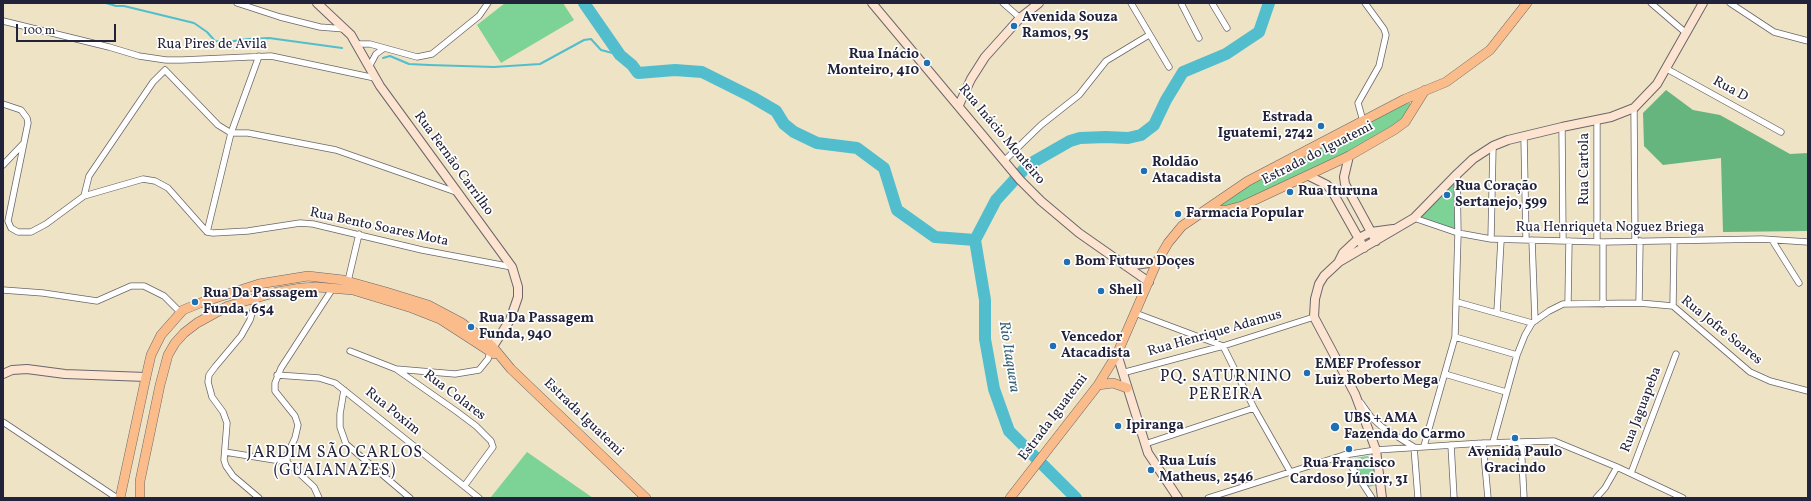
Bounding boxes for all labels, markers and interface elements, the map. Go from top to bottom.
place label: Avenida Souza Ramos, 95 [1022,10,1118,42]
scale bar [18,16,118,42]
marker: Avenida Souza Ramos, 95 [1009,21,1019,31]
text: 100 m [23,23,55,39]
street label: Rua Pires de Avila [157,37,267,53]
place label: Rua Inácio Monteiro, 410 [827,47,919,80]
marker: Rua Inácio Monteiro, 410 [922,58,932,68]
street label: Rua D [1710,74,1750,106]
street label: Rua Inácio Monteiro [954,81,1048,189]
street label: Rua Fernão Carrilho [410,109,496,219]
place label: Estrada Iguatemi, 2742 [1218,110,1313,142]
street label: Estrada do Iguatemi [1260,119,1376,189]
marker: Estrada Iguatemi, 2742 [1316,121,1326,131]
street label: Rua Cartola [1577,133,1593,205]
place label: Roldão Atacadista [1152,155,1221,188]
marker: Roldão Atacadista [1139,166,1149,176]
place label: Rua Coração Sertanejo, 599 [1455,179,1547,212]
place label: Rua Ituruna [1298,184,1378,200]
marker: Rua Ituruna [1285,187,1295,197]
marker: Rua Coração Sertanejo, 599 [1442,190,1452,200]
street label: Rua Bento Soares Mota [308,205,450,251]
place label: Farmacia Popular [1186,206,1304,222]
marker: Farmacia Popular [1173,209,1183,219]
street label: Rua Henriqueta Noguez Briega [1516,220,1704,236]
place label: Bom Futuro Doçes [1075,254,1195,270]
marker: Bom Futuro Doçes [1062,257,1072,267]
place label: Shell [1109,283,1142,299]
place label: Rua Da Passagem Funda, 654 [203,286,318,318]
marker: Shell [1096,286,1106,296]
street label: Rua Jofre Soares [1677,293,1765,369]
marker: Rua Da Passagem Funda, 654 [190,297,200,307]
street label: Rua Henrique Adamus [1146,307,1284,361]
place label: Rua Da Passagem Funda, 940 [479,311,594,344]
water label: Rio Itaquera [993,320,1023,394]
marker: Rua Da Passagem Funda, 940 [466,322,476,332]
place label: Vencedor Atacadista [1061,330,1130,362]
marker: Vencedor Atacadista [1048,341,1058,351]
place label: EMEF Professor Luiz Roberto Mega [1315,357,1438,390]
street label: Rua Jaguapeba [1618,365,1666,455]
street label: Rua Colares [420,367,488,425]
district label: PQ. SATURNINO PEREIRA [1160,368,1292,406]
marker: EMEF Professor Luiz Roberto Mega [1302,368,1312,378]
street label: Estrada Iguatemi [1016,371,1092,465]
street label: Estrada Iguatemi [540,376,626,460]
street label: Rua Poxim [361,385,423,439]
place label: UBS + AMA Fazenda do Carmo [1344,411,1465,444]
place label: Ipiranga [1126,418,1184,434]
marker: Ipiranga [1113,421,1123,431]
marker: UBS + AMA Fazenda do Carmo [1329,421,1341,433]
marker: Avenida Paulo Gracindo [1510,433,1520,443]
district label: JARDIM SÃO CARLOS (GUAIANAZES) [247,444,423,482]
marker: Rua Francisco Cardoso Júnior, 31 [1344,444,1354,454]
place label: Avenida Paulo Gracindo [1468,445,1562,478]
place label: Rua Luís Matheus, 2546 [1159,454,1253,486]
place label: Rua Francisco Cardoso Júnior, 31 [1290,456,1408,488]
marker: Rua Luís Matheus, 2546 [1146,465,1156,475]

